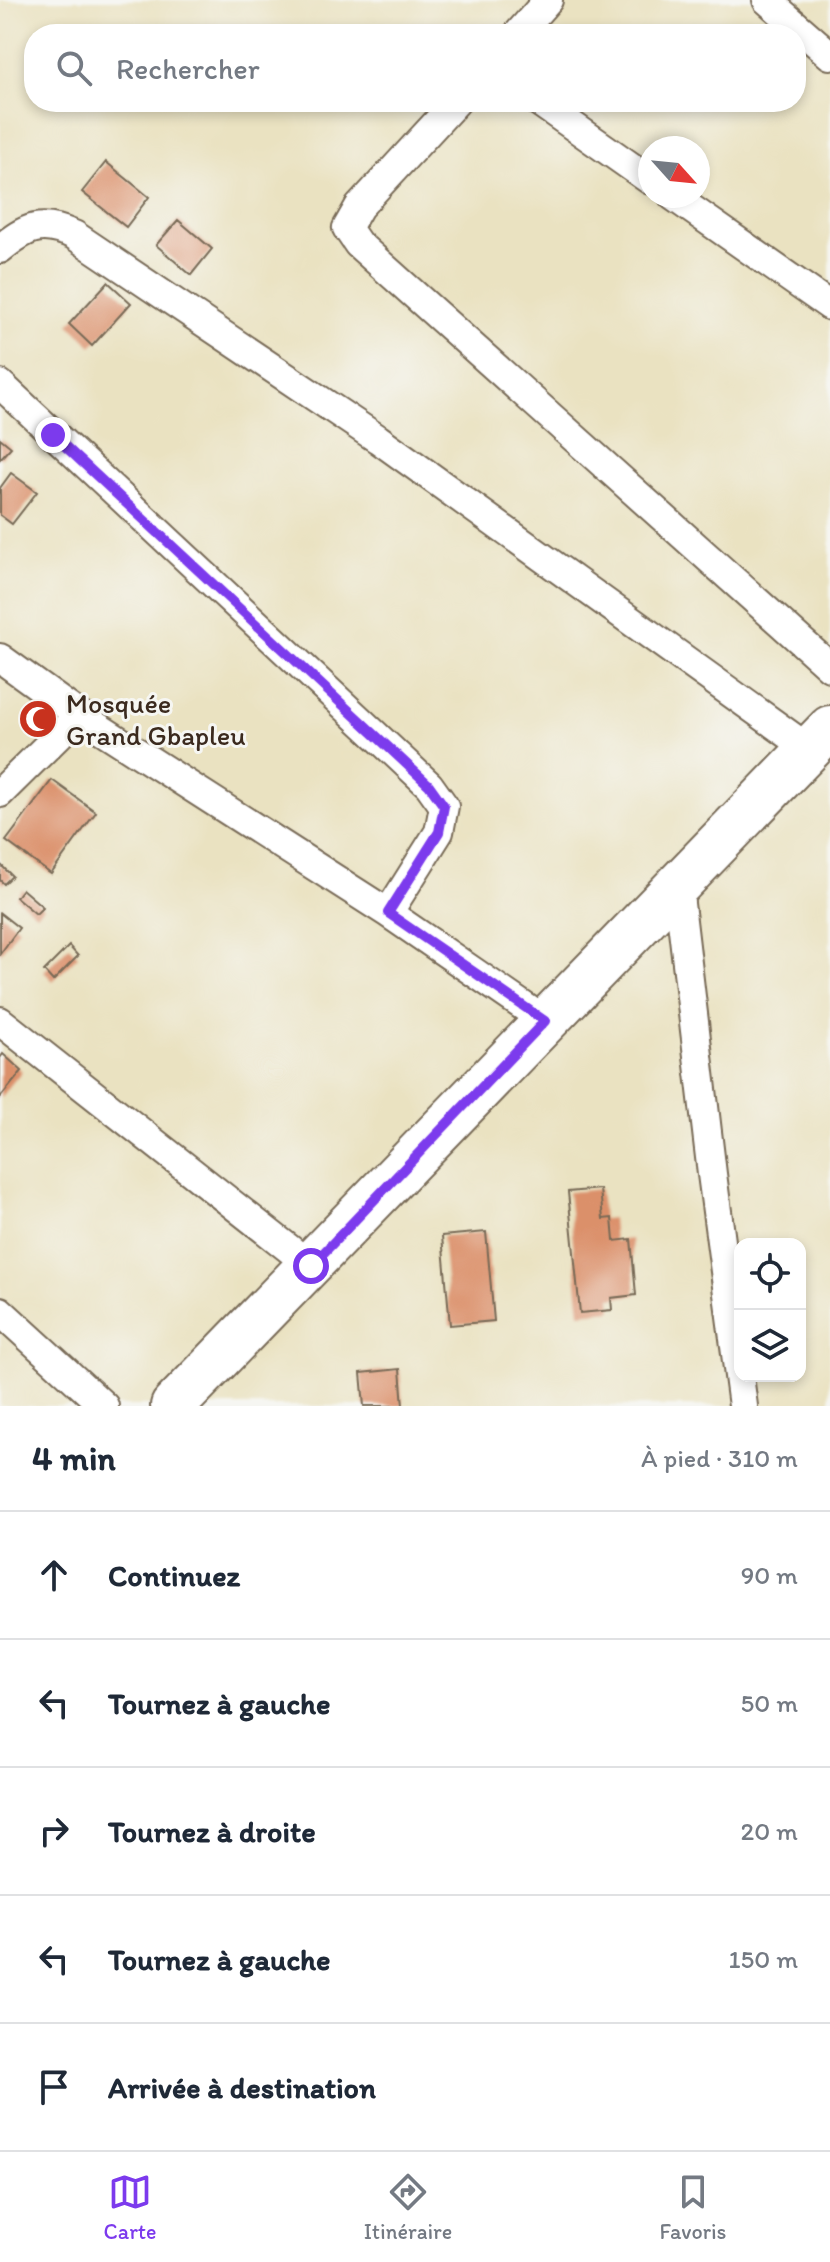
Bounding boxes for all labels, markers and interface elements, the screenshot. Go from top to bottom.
search box [24,24,806,112]
icon: search [52,46,96,90]
text: Rechercher [116,50,260,87]
north arrow [638,136,710,208]
route end [35,417,71,453]
place label: Mosquée Grand Gbapleu [66,686,246,752]
mosque icon: Mosquée Grand Gbapleu [17,698,59,740]
map controls [734,1238,806,1382]
button: locate [734,1238,806,1310]
route start [293,1248,329,1284]
button: layers [734,1310,806,1382]
text: 4 min [32,1438,116,1479]
text: À pied · 310 m [641,1442,798,1474]
icon: ahead [32,1553,76,1597]
text: Continuez [108,1557,240,1594]
text: 90 m [741,1559,798,1591]
icon: left [32,1681,76,1725]
text: Tournez à gauche [108,1685,330,1722]
text: 50 m [741,1687,798,1719]
icon: right [32,1809,76,1853]
text: Tournez à droite [108,1813,316,1850]
text: 20 m [741,1815,798,1847]
icon: left [32,1937,76,1981]
text: Tournez à gauche [108,1941,330,1978]
text: 150 m [729,1943,798,1975]
icon: arrive [32,2065,76,2109]
text: Arrivée à destination [108,2069,376,2106]
tab: Carte [104,2170,157,2245]
tab: Itinéraire [364,2170,452,2245]
tab: Favoris [659,2170,726,2245]

